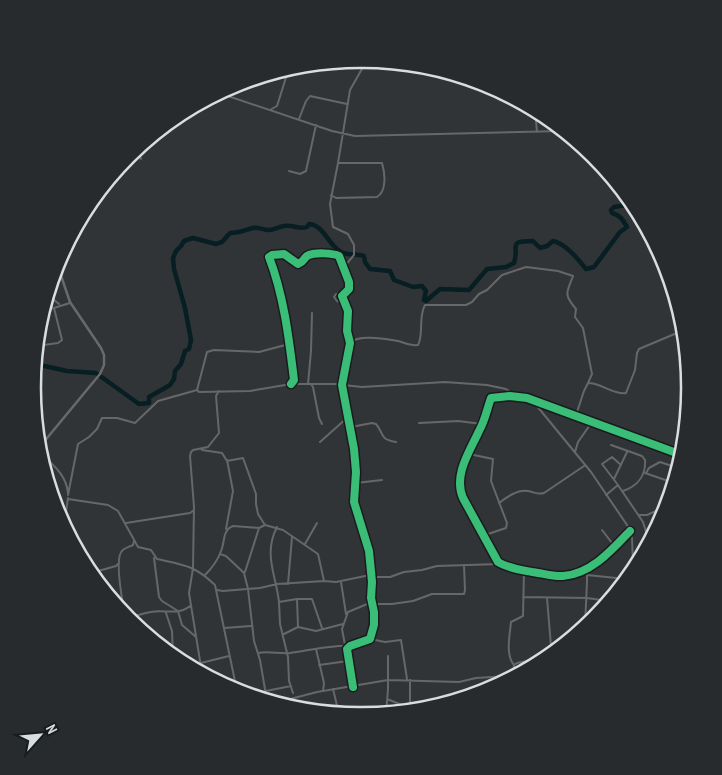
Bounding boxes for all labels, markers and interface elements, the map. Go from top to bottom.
north arrow [15,710,65,760]
text: N [42,722,61,737]

